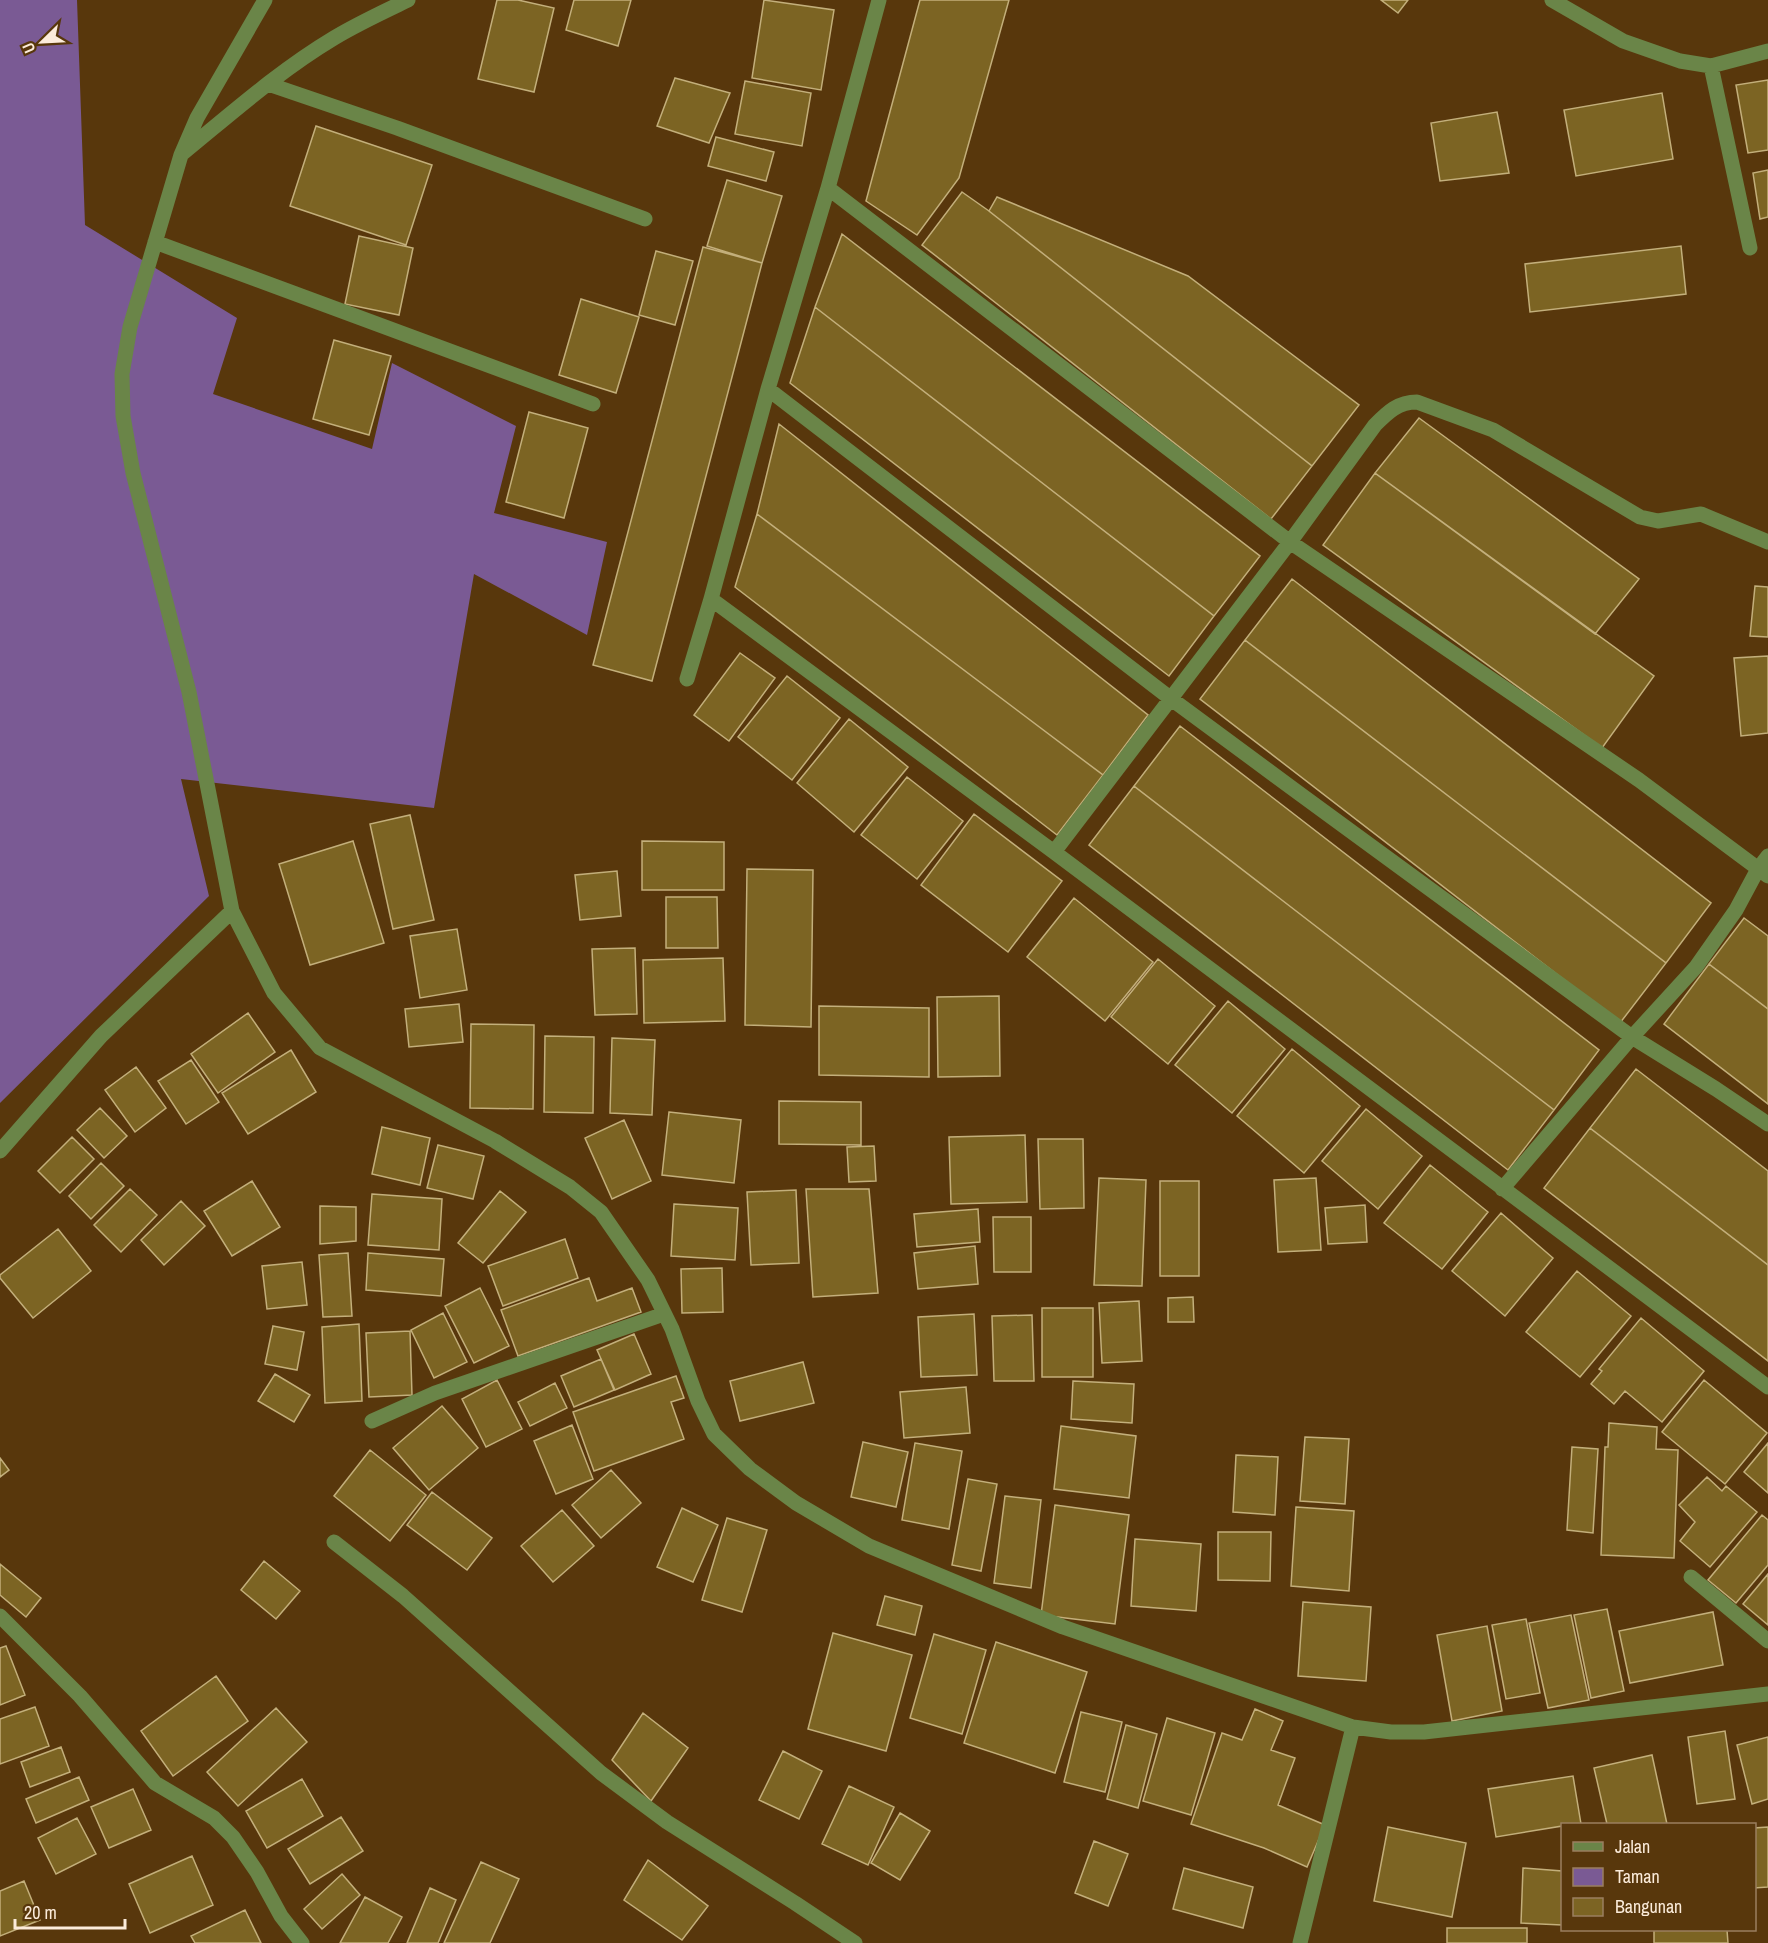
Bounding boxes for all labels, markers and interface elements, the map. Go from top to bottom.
north arrow [12,12,72,72]
text: U [16,39,40,57]
legend [1561,1823,1756,1931]
text: Jalan [1615,1834,1650,1859]
text: Taman [1615,1864,1660,1889]
scale bar [15,1892,124,1930]
text: Bangunan [1615,1894,1682,1919]
text: 20 m [24,1900,57,1925]

